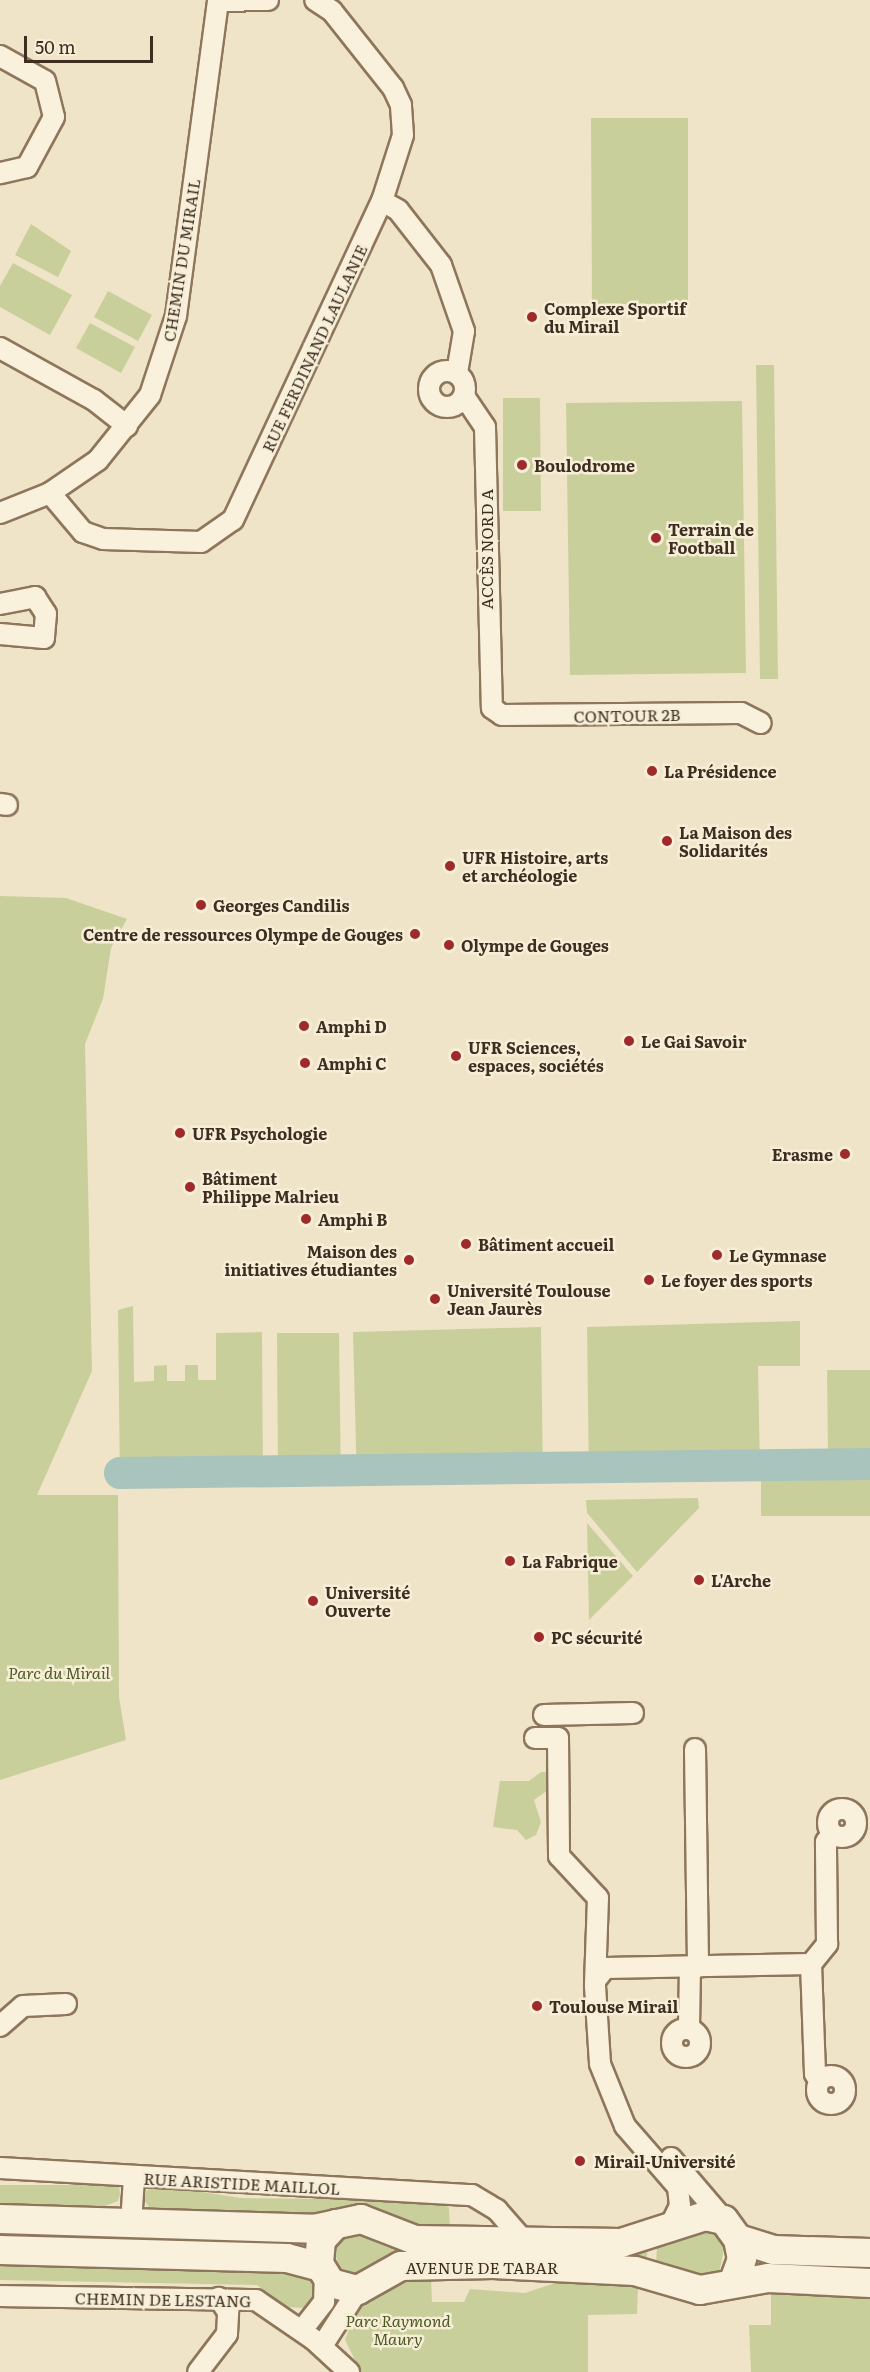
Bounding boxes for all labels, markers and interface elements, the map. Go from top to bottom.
scale bar [27,24,156,62]
text: 50 m [35,33,76,60]
street label: CHEMIN DU MIRAIL [159,177,203,343]
street label: RUE FERDINAND LAULANIE [257,241,371,455]
place label: Complexe Sportif du Mirail [544,298,686,336]
marker: Complexe Sportif du Mirail [525,310,539,324]
place label: Boulodrome [534,455,635,475]
marker: Boulodrome [515,458,529,472]
street label: ACCÈS NORD A [476,489,496,609]
place label: Terrain de Football [668,519,754,557]
marker: Terrain de Football [649,531,663,545]
street label: CONTOUR 2B [573,704,681,726]
place label: La Présidence [664,761,777,781]
marker: La Présidence [645,764,659,778]
place label: La Maison des Solidarités [679,822,792,860]
marker: La Maison des Solidarités [660,834,674,848]
place label: UFR Histoire, arts et archéologie [462,847,608,885]
marker: UFR Histoire, arts et archéologie [443,859,457,873]
place label: Georges Candilis [213,895,350,915]
marker: Georges Candilis [194,898,208,912]
place label: Centre de ressources Olympe de Gouges [83,924,403,944]
marker: Centre de ressources Olympe de Gouges [408,927,422,941]
place label: Olympe de Gouges [461,935,609,955]
marker: Olympe de Gouges [442,938,456,952]
place label: Amphi D [316,1016,387,1036]
marker: Amphi D [297,1019,311,1033]
place label: Le Gai Savoir [641,1031,747,1051]
marker: Le Gai Savoir [622,1034,636,1048]
place label: UFR Sciences, espaces, sociétés [468,1037,604,1075]
marker: UFR Sciences, espaces, sociétés [449,1049,463,1063]
place label: Amphi C [317,1053,387,1073]
marker: Amphi C [298,1056,312,1070]
place label: UFR Psychologie [192,1123,327,1143]
marker: UFR Psychologie [173,1126,187,1140]
place label: Erasme [772,1144,833,1164]
marker: Erasme [838,1147,852,1161]
place label: Bâtiment Philippe Malrieu [202,1168,339,1206]
marker: Bâtiment Philippe Malrieu [183,1180,197,1194]
place label: Amphi B [318,1209,387,1229]
marker: Amphi B [299,1212,313,1226]
place label: Bâtiment accueil [478,1234,614,1254]
marker: Bâtiment accueil [459,1237,473,1251]
place label: Maison des initiatives étudiantes [225,1241,397,1279]
place label: Le Gymnase [729,1245,827,1265]
marker: Le Gymnase [710,1248,724,1262]
marker: Maison des initiatives étudiantes [402,1253,416,1267]
place label: Le foyer des sports [661,1270,812,1290]
marker: Le foyer des sports [642,1273,656,1287]
place label: Université Toulouse Jean Jaurès [447,1280,610,1318]
marker: Université Toulouse Jean Jaurès [428,1292,442,1306]
place label: La Fabrique [522,1551,618,1571]
marker: La Fabrique [503,1554,517,1568]
place label: L'Arche [711,1570,771,1590]
marker: L'Arche [692,1573,706,1587]
place label: Université Ouverte [325,1582,410,1620]
marker: Université Ouverte [306,1594,320,1608]
place label: PC sécurité [551,1627,643,1647]
marker: PC sécurité [532,1630,546,1644]
park label: Parc du Mirail [8,1662,110,1682]
place label: Toulouse Mirail [549,1996,678,2016]
marker: Toulouse Mirail [530,1999,544,2013]
place label: Mirail-Université [594,2151,736,2171]
marker: Mirail-Université [571,2152,589,2170]
street label: RUE ARISTIDE MAILLOL [143,2168,341,2198]
street label: AVENUE DE TABAR [405,2257,559,2277]
street label: CHEMIN DE LESTANG [75,2288,251,2310]
park label: Parc Raymond Maury [345,2310,451,2348]

